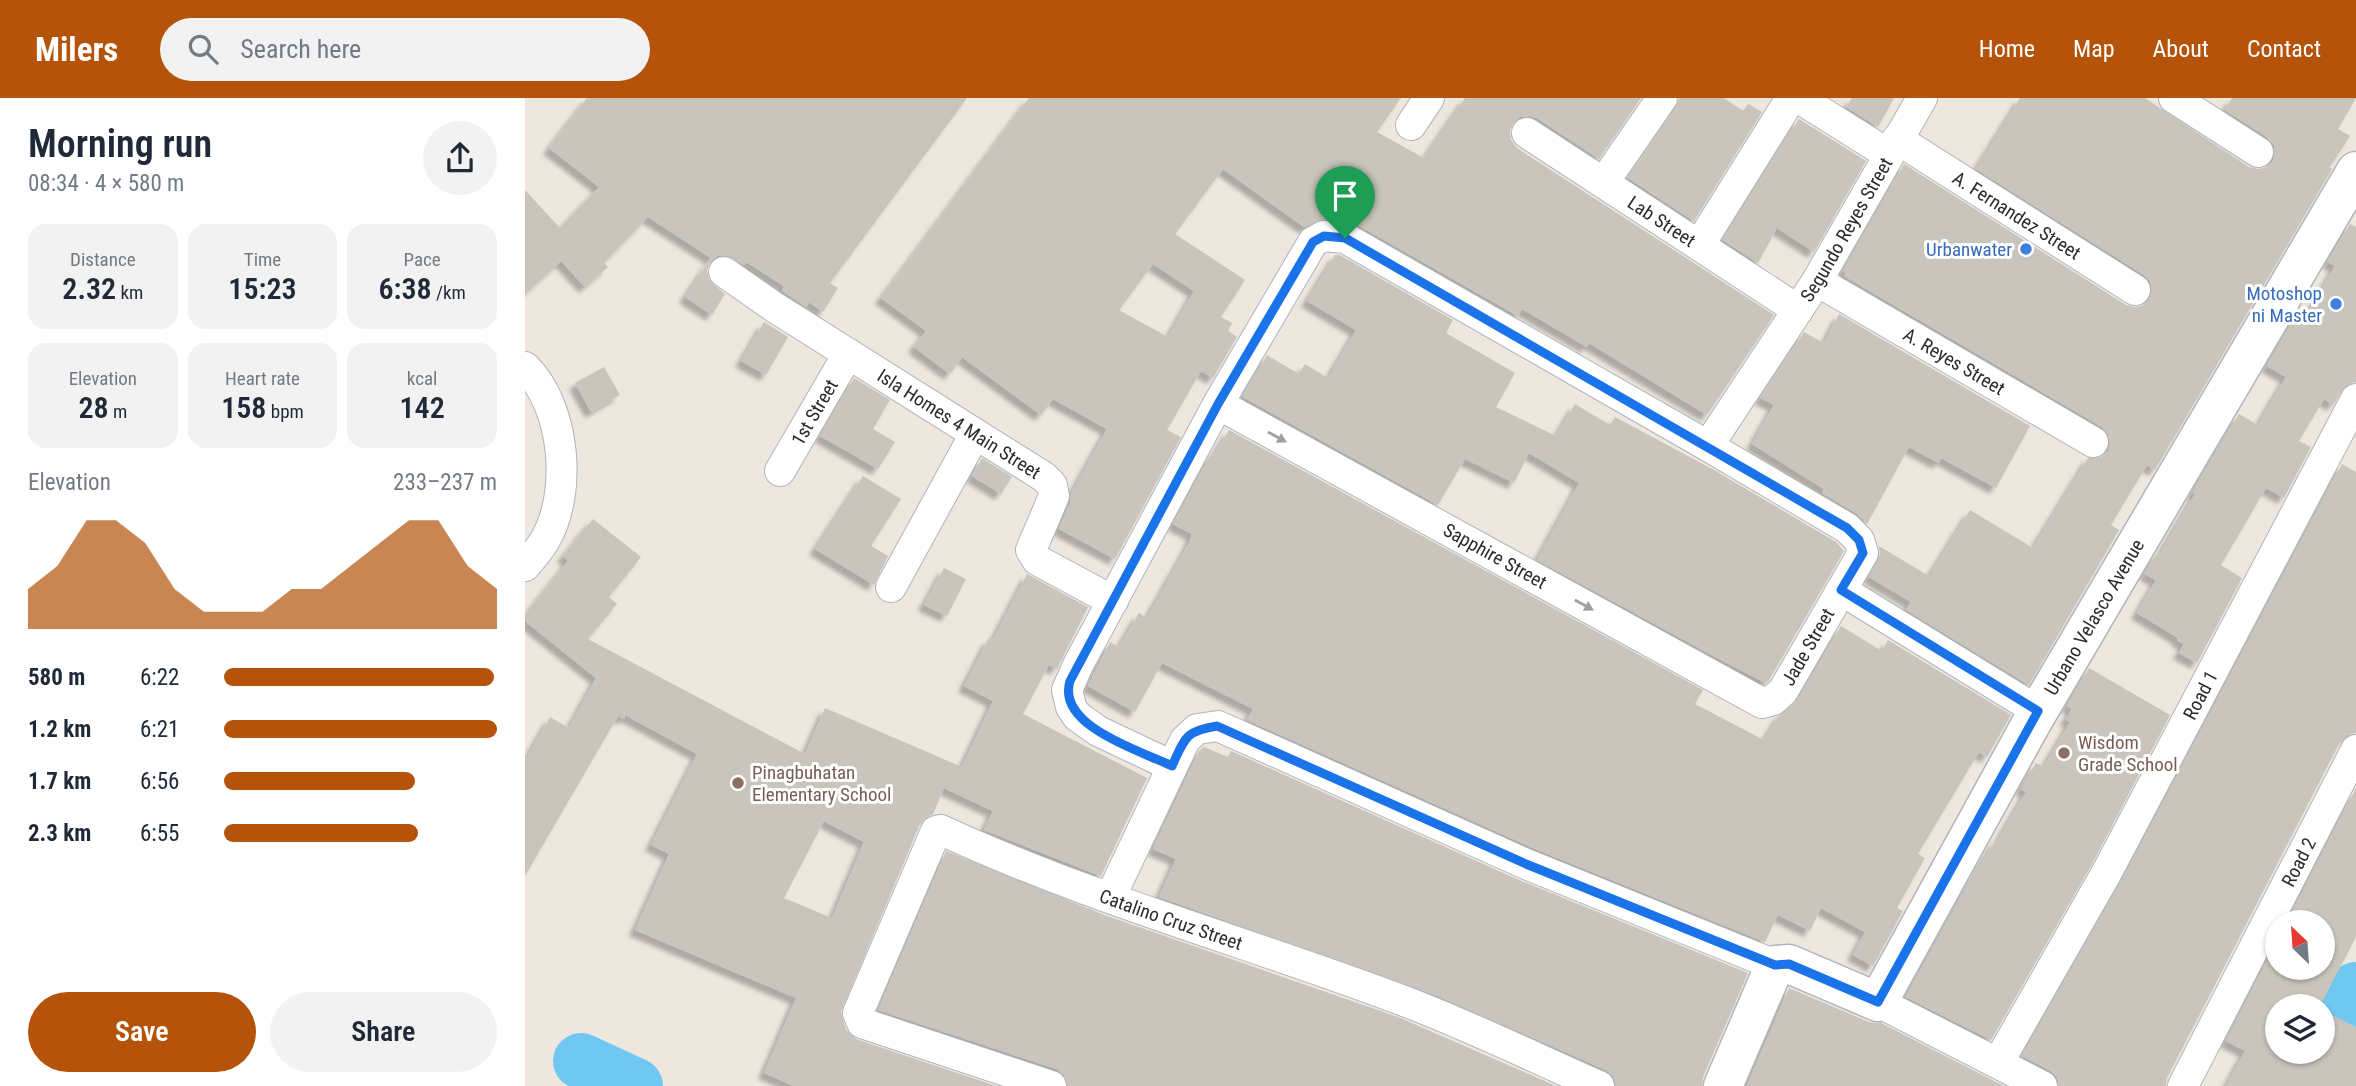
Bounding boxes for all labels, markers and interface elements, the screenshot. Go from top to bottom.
search box [160,18,650,81]
text: Milers [35,30,118,69]
icon: search [184,30,222,68]
text: Search here [240,34,361,64]
text: Home [1979,35,2035,63]
text: Map [2073,35,2115,63]
text: About [2153,35,2209,63]
text: Contact [2247,35,2321,63]
button: share [423,121,497,195]
text: Morning run [28,122,212,166]
street label: Segundo Reyes Street [1795,153,1897,306]
pin [1315,166,1375,238]
street label: A. Fernandez Street [1949,166,2085,264]
text: 08:34 · 4 × 580 m [28,170,184,197]
icon: arrive [1326,177,1364,215]
street label: Lab Street [1624,191,1700,252]
place label: Urbanwater [1926,238,2012,261]
marker: Urbanwater [2018,241,2034,257]
text: Distance [70,248,136,271]
text: Time [244,248,281,271]
text: Pace [404,248,441,271]
text: 2.32 [62,271,116,306]
text: 15:23 [228,271,297,306]
text: 6:38 [378,271,432,306]
text: km [116,281,143,304]
text: /km [432,281,466,304]
place label: Motoshop ni Master [2246,282,2322,327]
marker: Motoshop ni Master [2328,296,2344,312]
street label: A. Reyes Street [1900,323,2009,400]
street label: Isla Homes 4 Main Street [873,364,1045,484]
text: Elevation [69,367,137,390]
text: Heart rate [225,367,300,390]
text: kcal [407,367,437,390]
street label: 1st Street [786,375,842,449]
text: 28 [78,390,109,425]
text: 158 [221,390,266,425]
text: 142 [400,390,445,425]
text: m [109,400,127,423]
text: bpm [266,400,304,423]
one-way arrow [1268,431,1287,443]
text: Elevation [28,469,111,496]
text: 233–237 m [393,469,497,496]
street label: Sapphire Street [1439,518,1551,594]
street label: Urbano Velasco Avenue [2039,535,2149,699]
one-way arrow [1575,599,1595,611]
street label: Jade Street [1777,604,1839,690]
text: 580 m [28,664,85,691]
text: 6:22 [140,664,179,691]
street label: Road 1 [2178,667,2222,723]
text: 1.2 km [28,716,91,743]
text: 6:21 [140,716,179,743]
place label: Wisdom Grade School [2078,731,2178,776]
marker: Wisdom Grade School [2056,745,2072,761]
place label: Pinagbuhatan Elementary School [752,761,891,806]
text: 1.7 km [28,768,91,795]
text: 6:56 [140,768,179,795]
marker: Pinagbuhatan Elementary School [730,775,746,791]
text: 2.3 km [28,820,91,847]
text: 6:55 [140,820,179,847]
street label: Road 2 [2276,834,2320,890]
street label: Catalino Cruz Street [1097,884,1245,955]
north arrow [2265,910,2335,980]
map controls [2265,910,2335,1064]
button: Save [28,992,256,1072]
button: Share [270,992,497,1072]
button: layers [2265,994,2335,1064]

